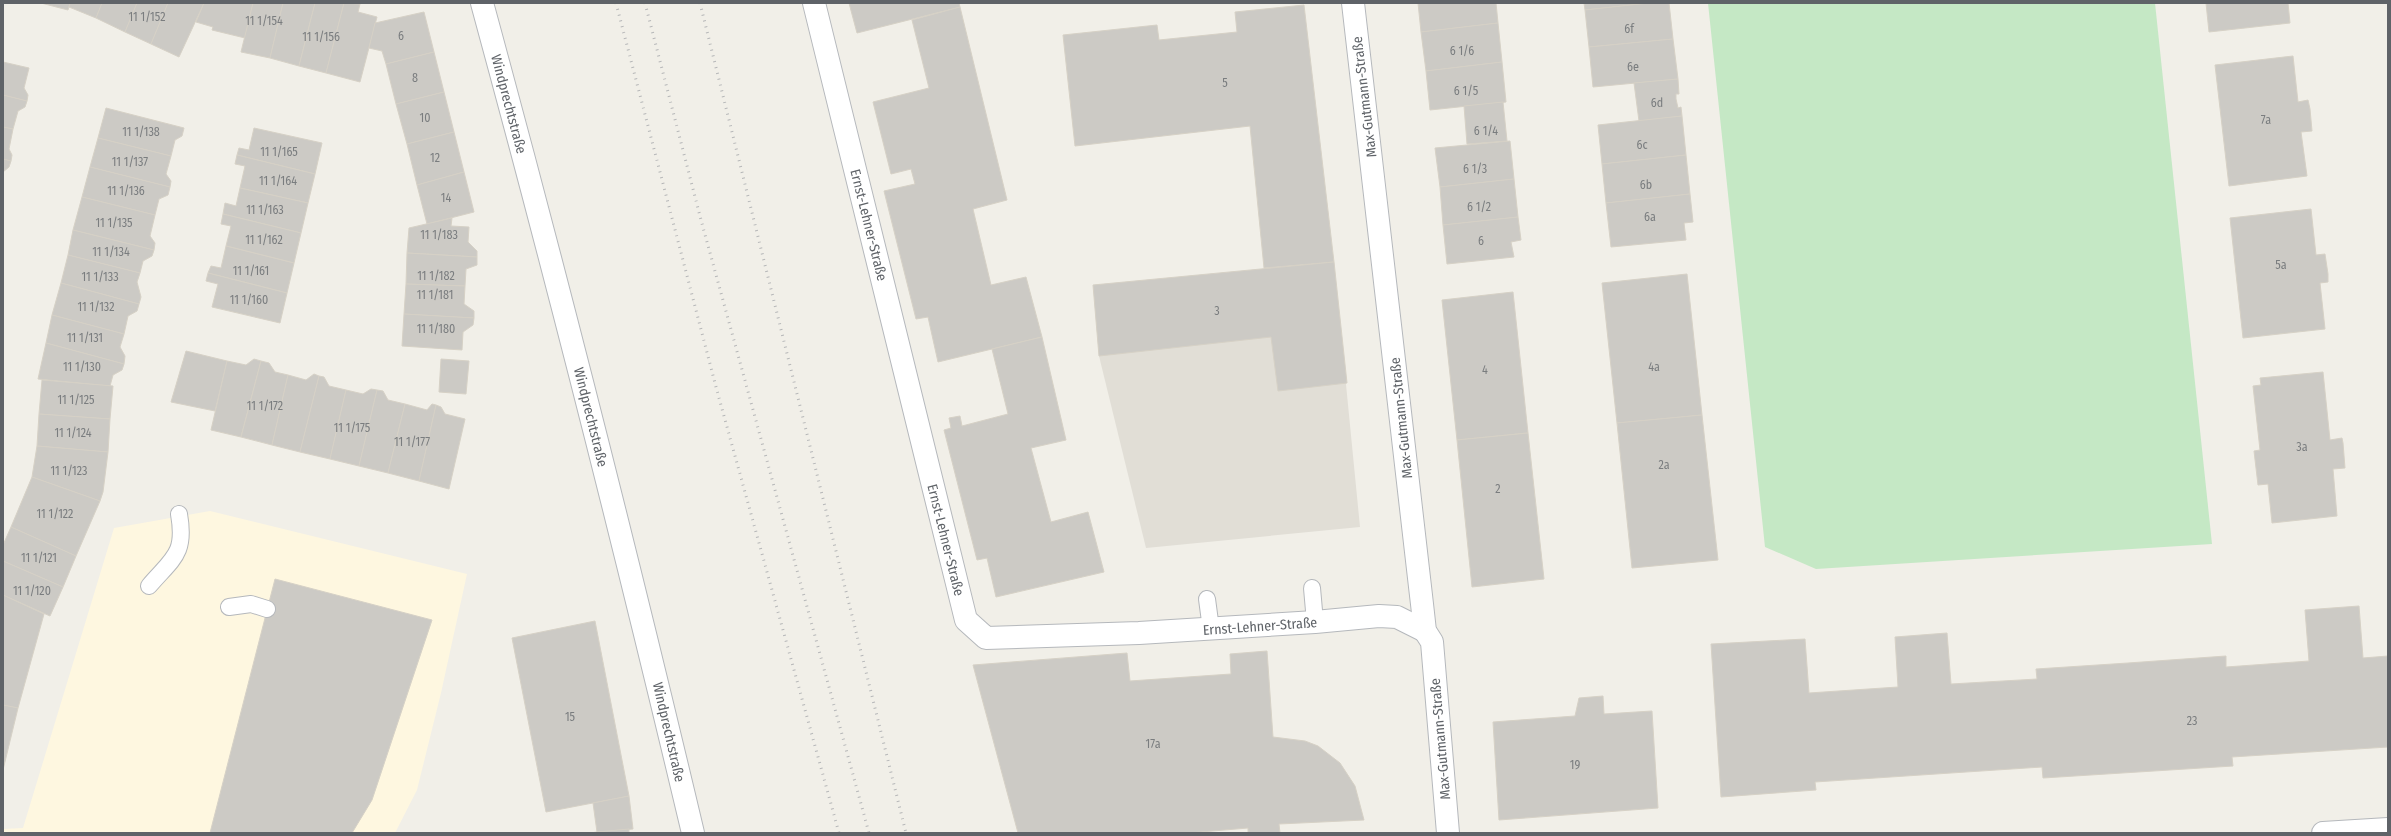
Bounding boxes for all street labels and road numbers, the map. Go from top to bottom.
street label: Max-Gutmann-Straße [1349,35,1380,158]
street label: Windprechtstraße [487,53,530,156]
street label: Ernst-Lehner-Straße [846,167,891,283]
street label: Max-Gutmann-Straße [1387,356,1416,479]
street label: Windprechtstraße [570,366,611,469]
street label: Ernst-Lehner-Straße [923,482,968,598]
street label: Ernst-Lehner-Straße [1202,614,1318,639]
street label: Max-Gutmann-Straße [1427,677,1454,800]
street label: Windprechtstraße [649,681,688,784]

